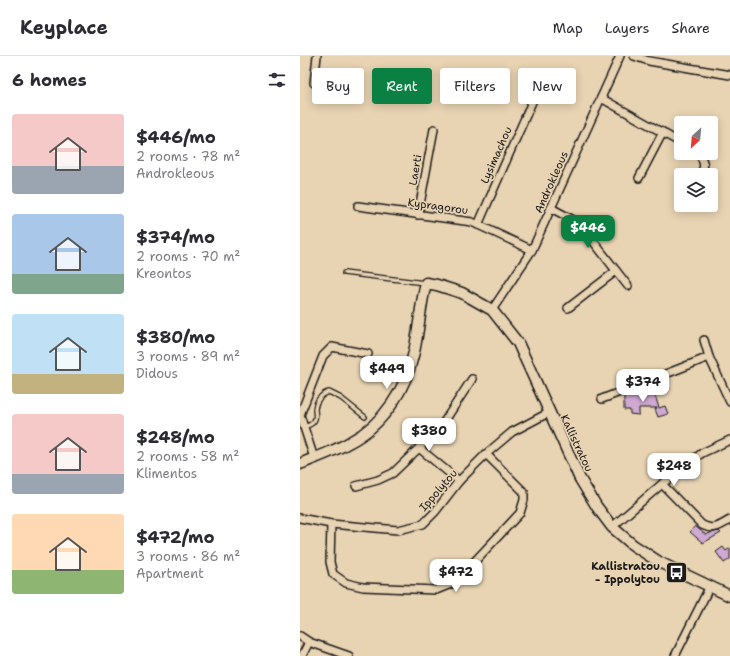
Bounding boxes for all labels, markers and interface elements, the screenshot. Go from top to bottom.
text: Keyplace [20,15,108,40]
text: Map [553,19,583,37]
text: Layers [605,19,649,37]
text: Share [671,19,710,37]
chip: Buy [312,68,364,104]
chip: Rent [372,68,432,104]
chip: Filters [440,68,510,104]
chip: New [518,68,576,104]
text: 6 homes [12,69,87,91]
icon: filters [266,69,288,91]
north arrow [674,116,718,160]
map controls [674,116,718,212]
street label: Lysimachou [477,124,516,186]
text: $446/mo [136,126,216,148]
icon: home [44,130,92,178]
text: 2 rooms · 78 m² [136,148,240,165]
street label: Androkleous [531,149,572,216]
street label: Laerti [405,153,426,187]
text: Androkleous [136,165,215,182]
button: layers [674,168,718,212]
street label: Kypragorou [407,195,469,218]
pin: $446 [564,215,612,249]
text: $446 [570,219,606,236]
text: $374/mo [136,226,215,248]
icon: home [44,230,92,278]
text: 2 rooms · 70 m² [136,248,240,265]
text: Kreontos [136,265,192,282]
text: $380/mo [136,326,215,348]
icon: home [44,330,92,378]
text: 3 rooms · 89 m² [136,348,240,365]
pin: $449 [363,356,411,390]
text: $449 [369,360,405,377]
text: Didous [136,365,178,382]
pin: $374 [619,369,667,403]
text: $374 [625,373,661,390]
street label: Kallistratou [557,412,596,474]
pin: $380 [405,418,453,452]
text: $380 [411,422,447,439]
text: $248/mo [136,426,215,448]
icon: home [44,430,92,478]
text: 2 rooms · 58 m² [136,448,239,465]
pin: $248 [650,453,698,487]
text: $248 [656,457,692,474]
text: Klimentos [136,465,197,482]
street label: Ippolytou [416,466,461,515]
text: $472/mo [136,526,215,548]
icon: home [44,530,92,578]
text: 3 rooms · 86 m² [136,548,240,565]
pin: $472 [432,559,480,593]
place label: Kallistratou - Ippolytou [591,559,660,587]
bus stop icon: Kallistratou - Ippolytou [663,559,689,585]
text: $472 [439,563,473,580]
text: Apartment [136,565,204,582]

